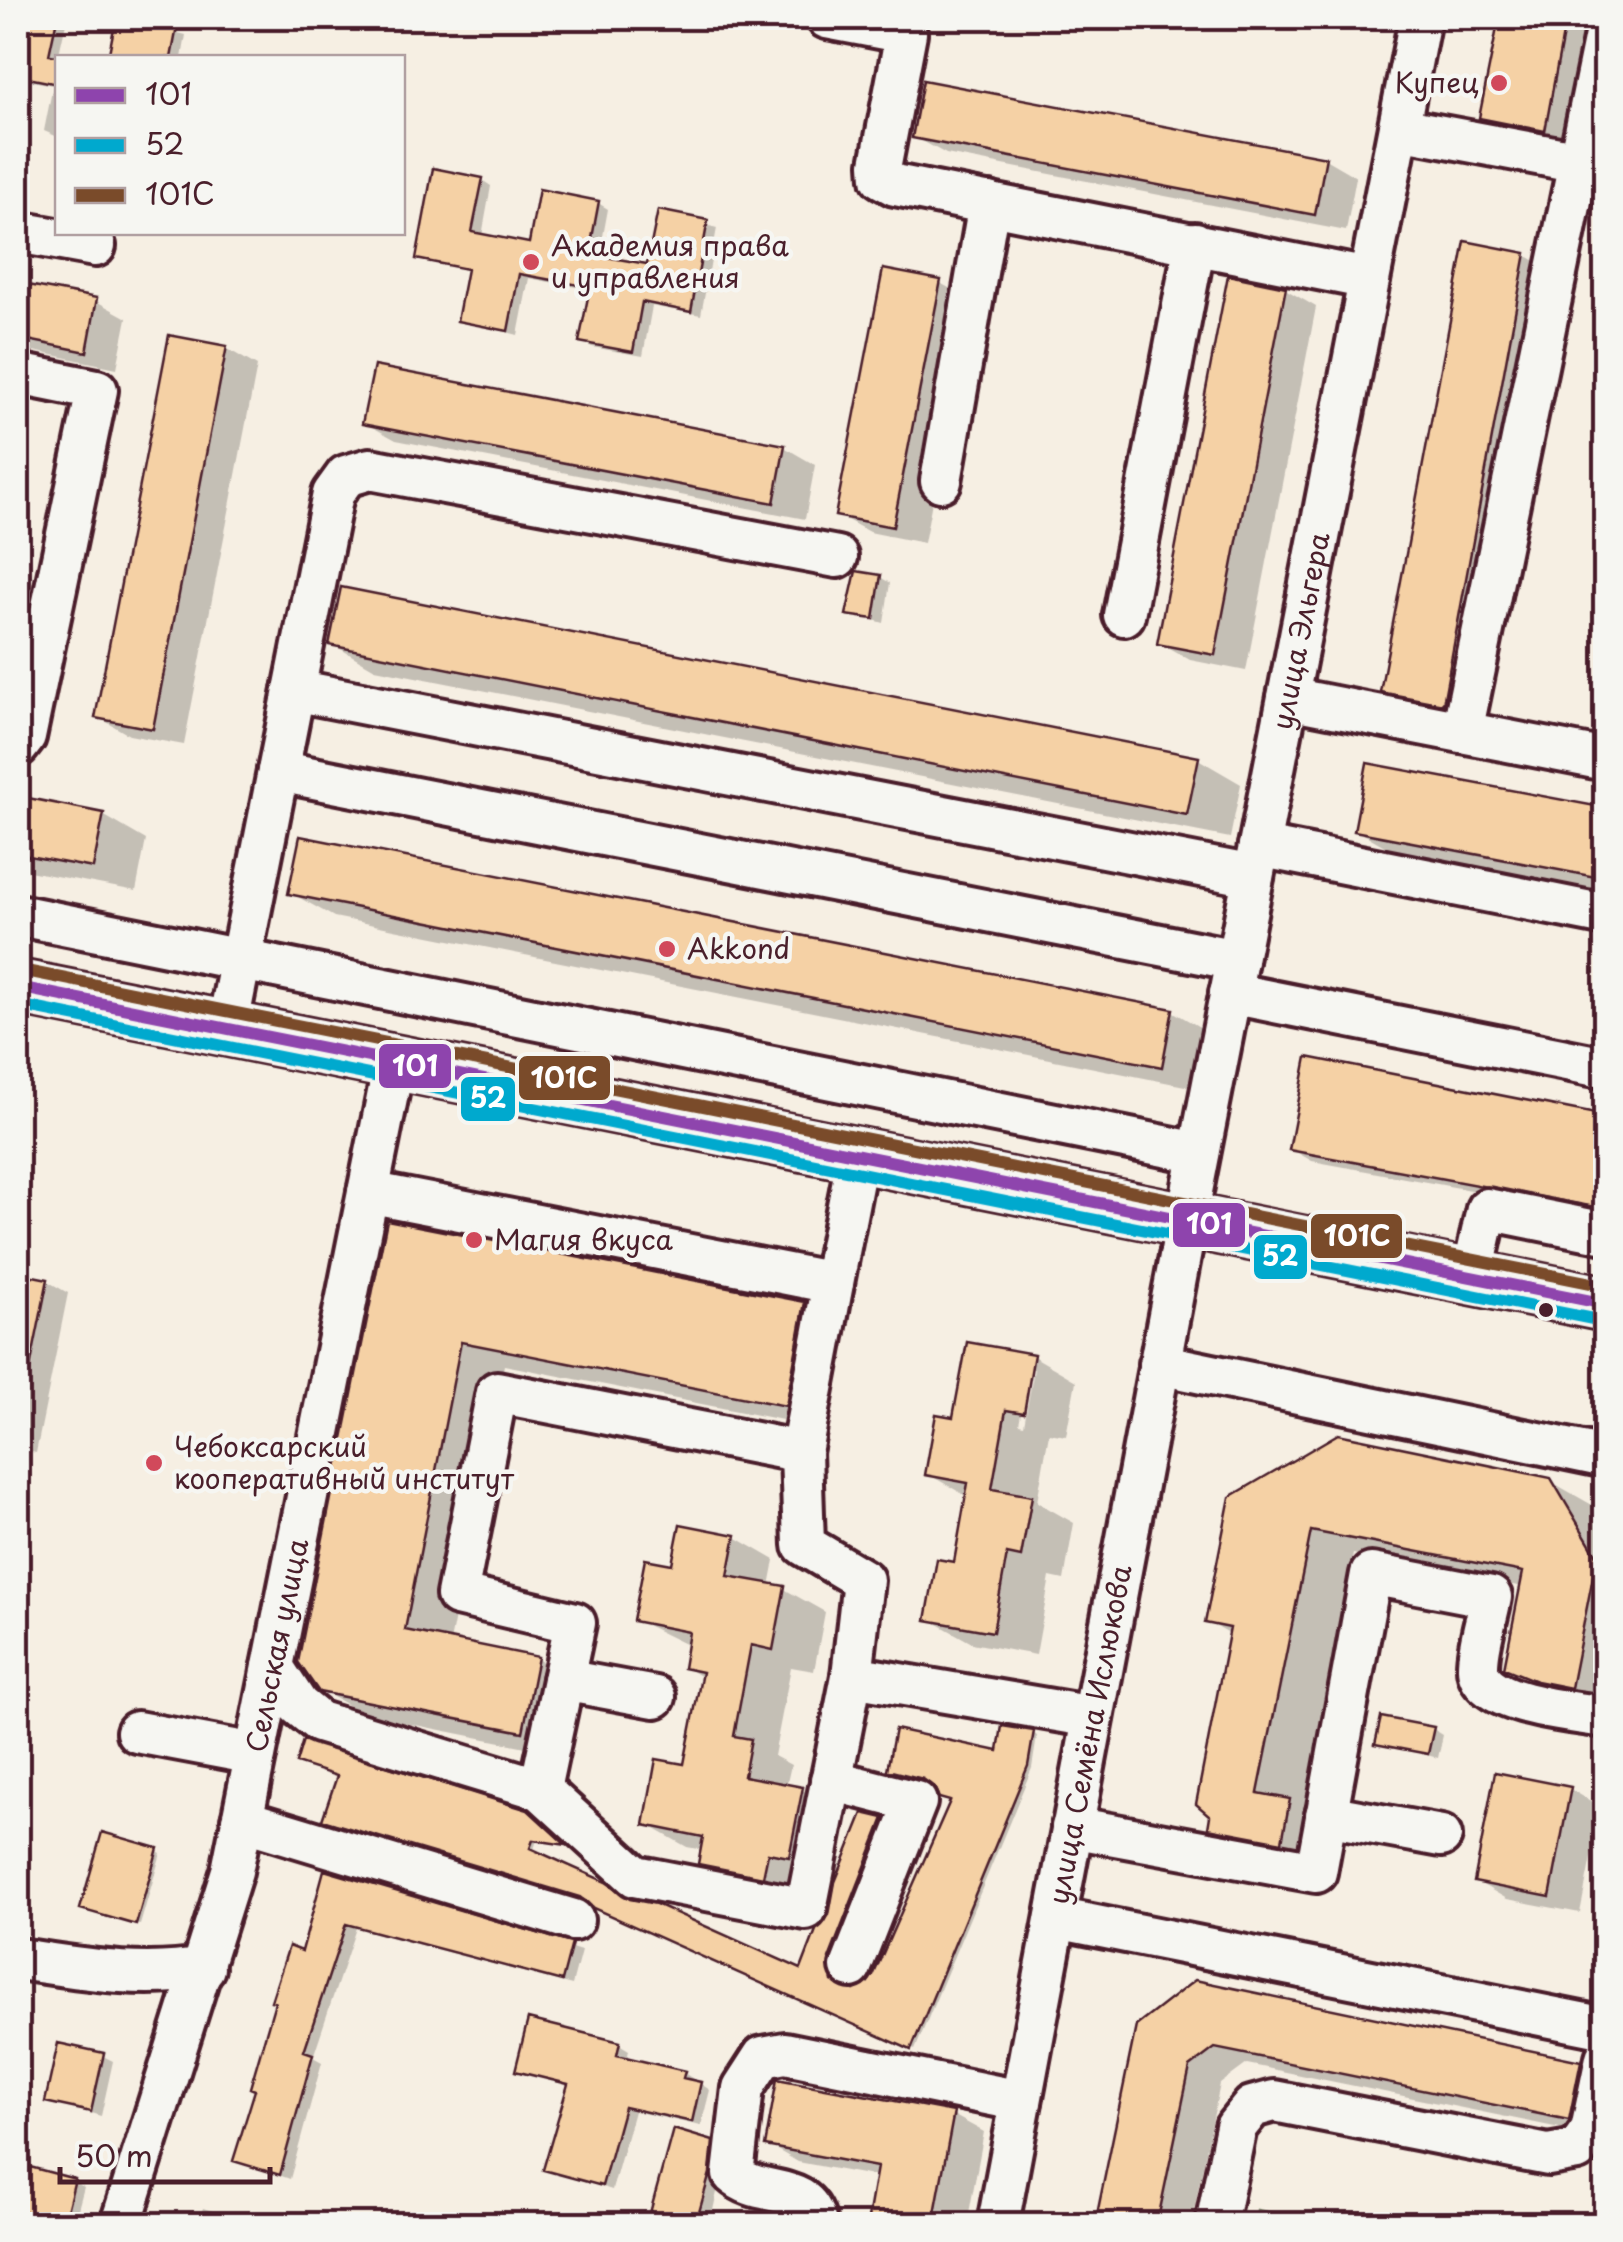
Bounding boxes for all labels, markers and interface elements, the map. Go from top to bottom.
legend [55,55,405,235]
place label: Купец [1395,60,1479,103]
text: 101 [145,70,192,115]
marker: Купец [1488,72,1510,94]
text: 52 [145,120,185,165]
text: 101С [145,170,215,215]
place label: Академия права и управления [551,223,789,298]
marker: Академия права и управления [520,251,542,273]
street label: улица Эльгера [1259,528,1340,733]
place label: Akkond [687,926,790,969]
marker: Akkond [656,938,678,960]
line badge: 101 [377,1042,453,1090]
text: 101 [392,1043,438,1086]
line badge: 101С [517,1054,612,1102]
text: 101С [531,1055,597,1098]
line badge: 52 [459,1075,517,1123]
text: 52 [470,1075,506,1118]
line badge: 101 [1171,1201,1247,1249]
text: 101 [1186,1201,1232,1244]
line badge: 101С [1309,1212,1404,1260]
text: 101С [1324,1213,1390,1256]
place label: Магия вкуса [494,1217,674,1260]
marker: Магия вкуса [463,1229,485,1251]
line badge: 52 [1252,1233,1309,1281]
text: 52 [1262,1233,1298,1276]
unlabelled marker [1536,1300,1556,1320]
place label: Чебоксарский кооперативный институт [174,1424,515,1499]
marker: Чебоксарский кооперативный институт [143,1452,165,1474]
street label: Сельская улица [233,1534,318,1756]
street label: улица Семёна Ислюкова [1036,1561,1142,1908]
scale bar [60,2122,270,2184]
text: 50 m [75,2132,153,2177]

